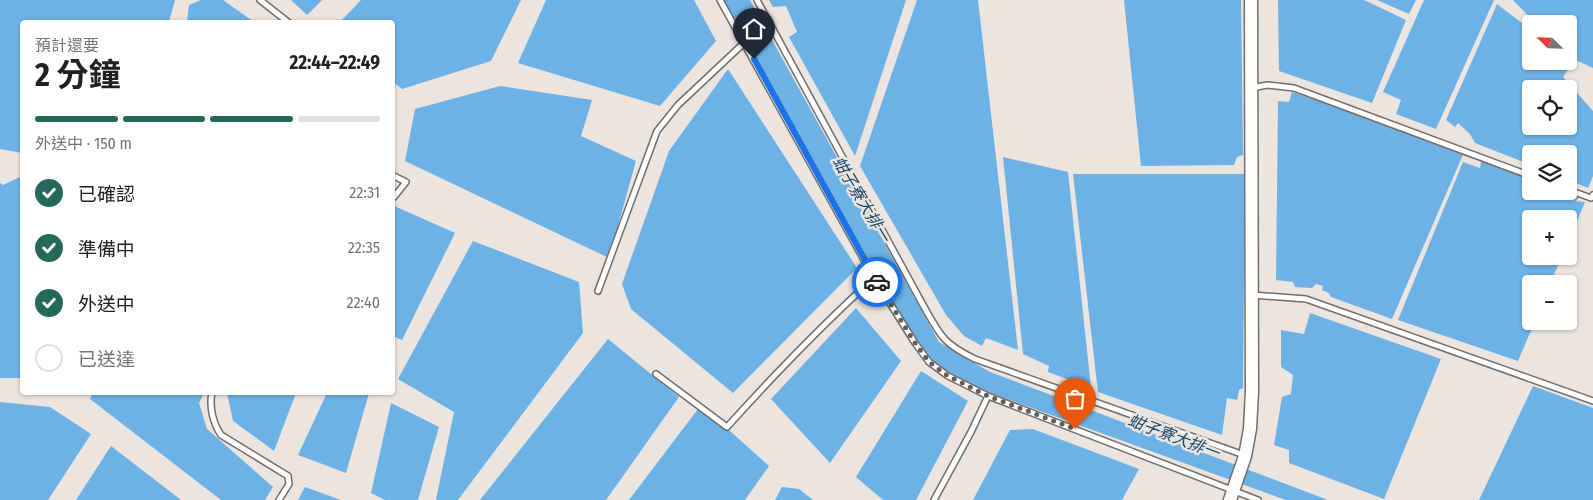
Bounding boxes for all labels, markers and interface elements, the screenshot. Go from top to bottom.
pin [733,8,775,59]
icon: home [740,15,768,43]
north arrow [1522,15,1578,70]
map controls [1522,15,1577,330]
text: 預計還要 [35,36,99,55]
text: 22:44–22:49 [289,51,380,74]
text: 2 分鐘 [35,56,120,94]
button: locate [1522,80,1577,135]
text: 外送中 · 150 m [35,134,132,153]
button: layers [1522,145,1577,200]
water label: 蚶子寮大排一 [829,153,895,247]
icon: check [35,179,63,207]
text: 已確認 [78,183,135,206]
text: 22:31 [349,183,380,202]
button: + [1522,210,1577,265]
icon: check [35,234,63,262]
text: 準備中 [78,238,135,261]
text: 22:35 [348,238,380,257]
courier [852,257,902,307]
icon: car [863,268,891,296]
button: − [1522,275,1577,330]
icon: check [35,289,63,317]
text: 外送中 [78,293,135,316]
text: 22:40 [346,293,380,312]
text: 已送達 [78,348,135,371]
pin [1054,378,1096,429]
icon: bag [1061,385,1089,413]
water label: 蚶子寮大排一 [1126,410,1224,463]

